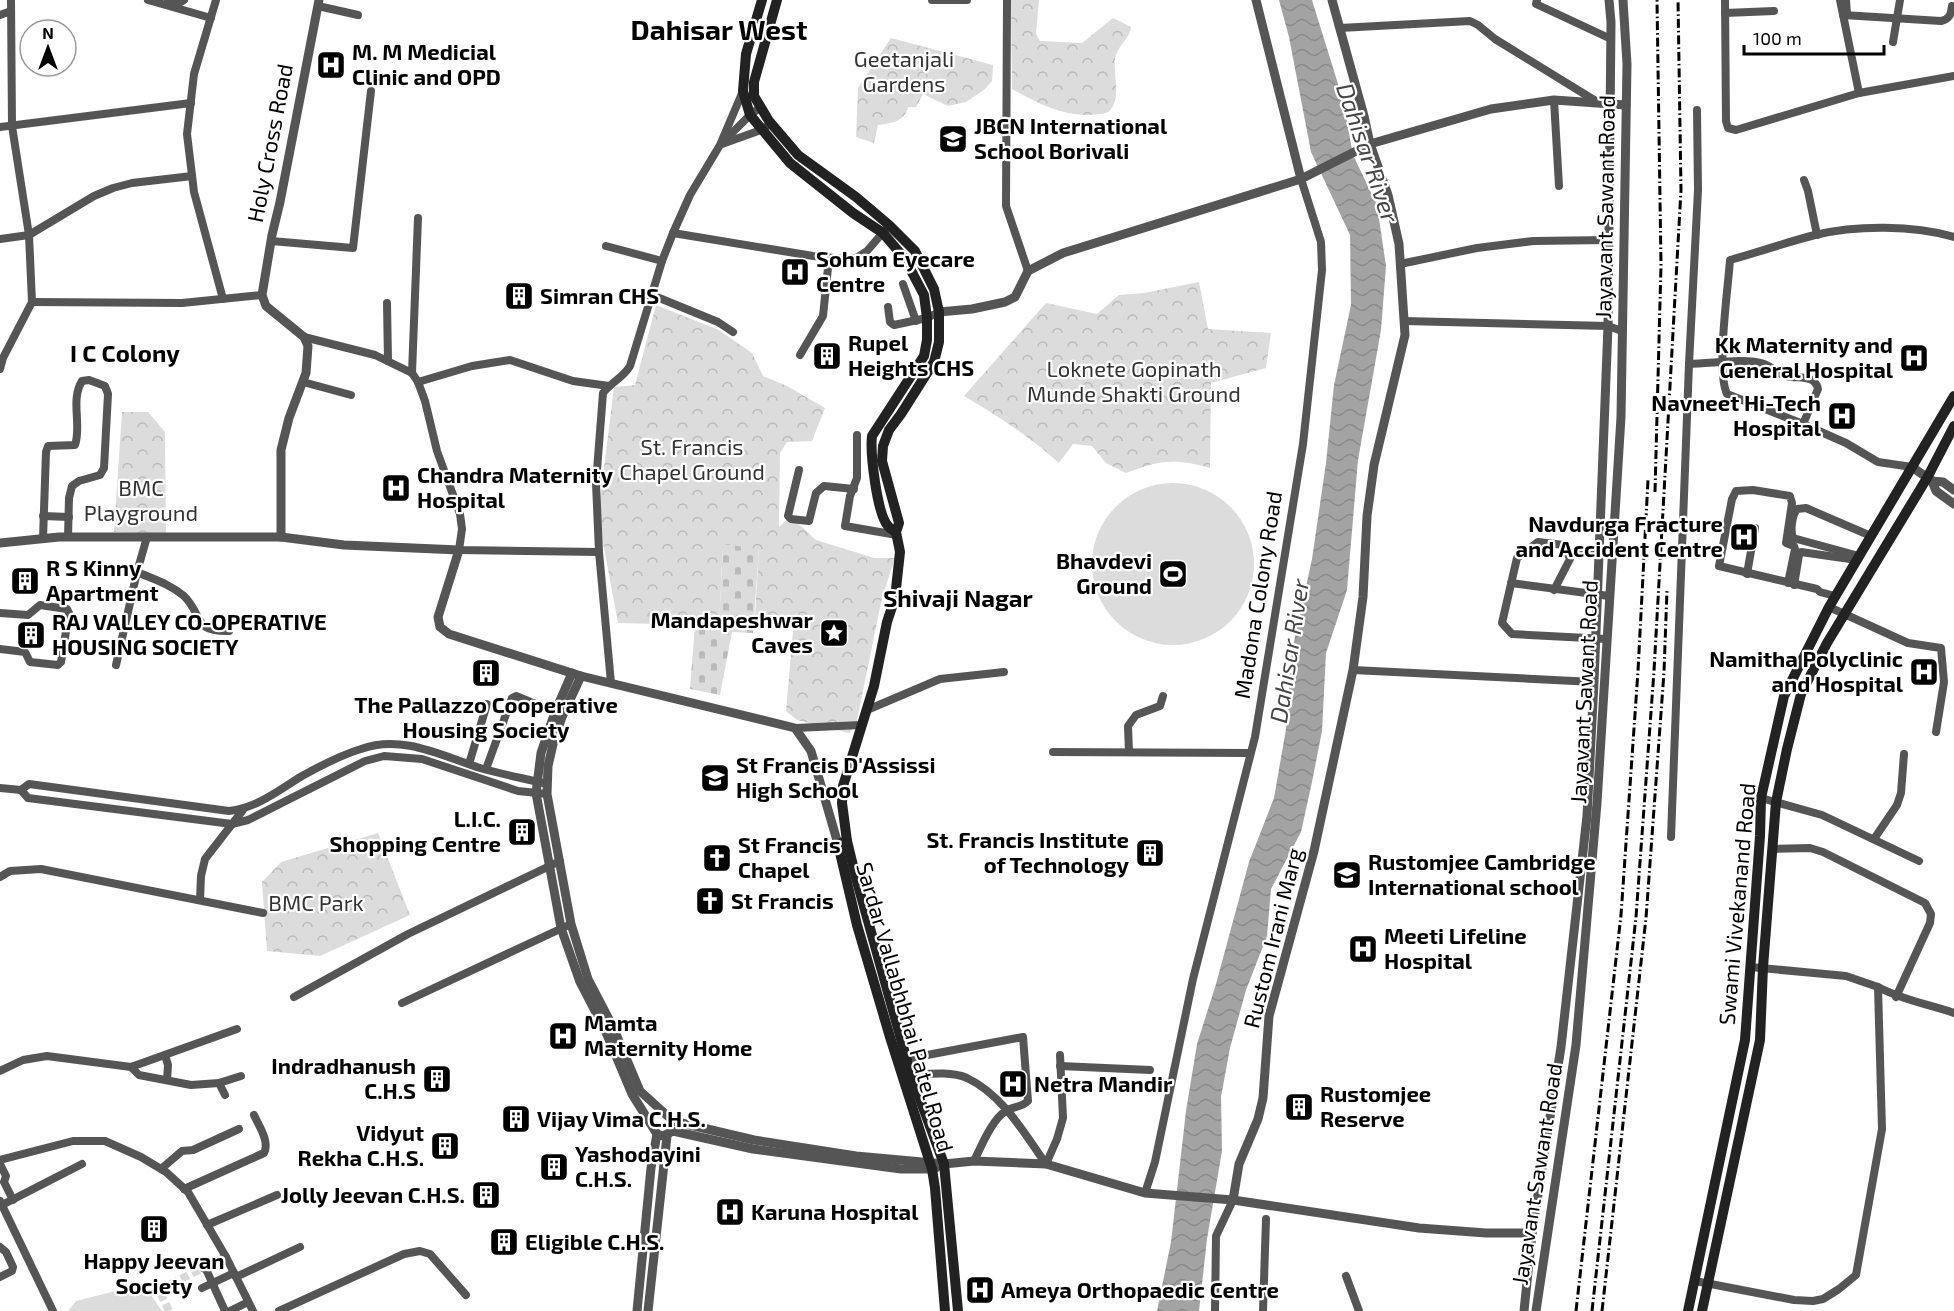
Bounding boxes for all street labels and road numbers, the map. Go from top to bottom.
street label: Holy Cross Road [241,61,297,224]
street label: Jayavant Sawant Road [1589,95,1619,319]
street label: Madona Colony Road [1228,489,1286,700]
street label: Jayavant Sawant Road [1564,579,1602,805]
street label: Swami Vivekanand Road [1712,782,1760,1026]
street label: Rustom Irani Marg [1237,845,1307,1030]
street label: Sardar Vallabhbhai Patel Road [852,859,960,1155]
street label: Jayavant Sawant Road [1506,1061,1566,1287]

